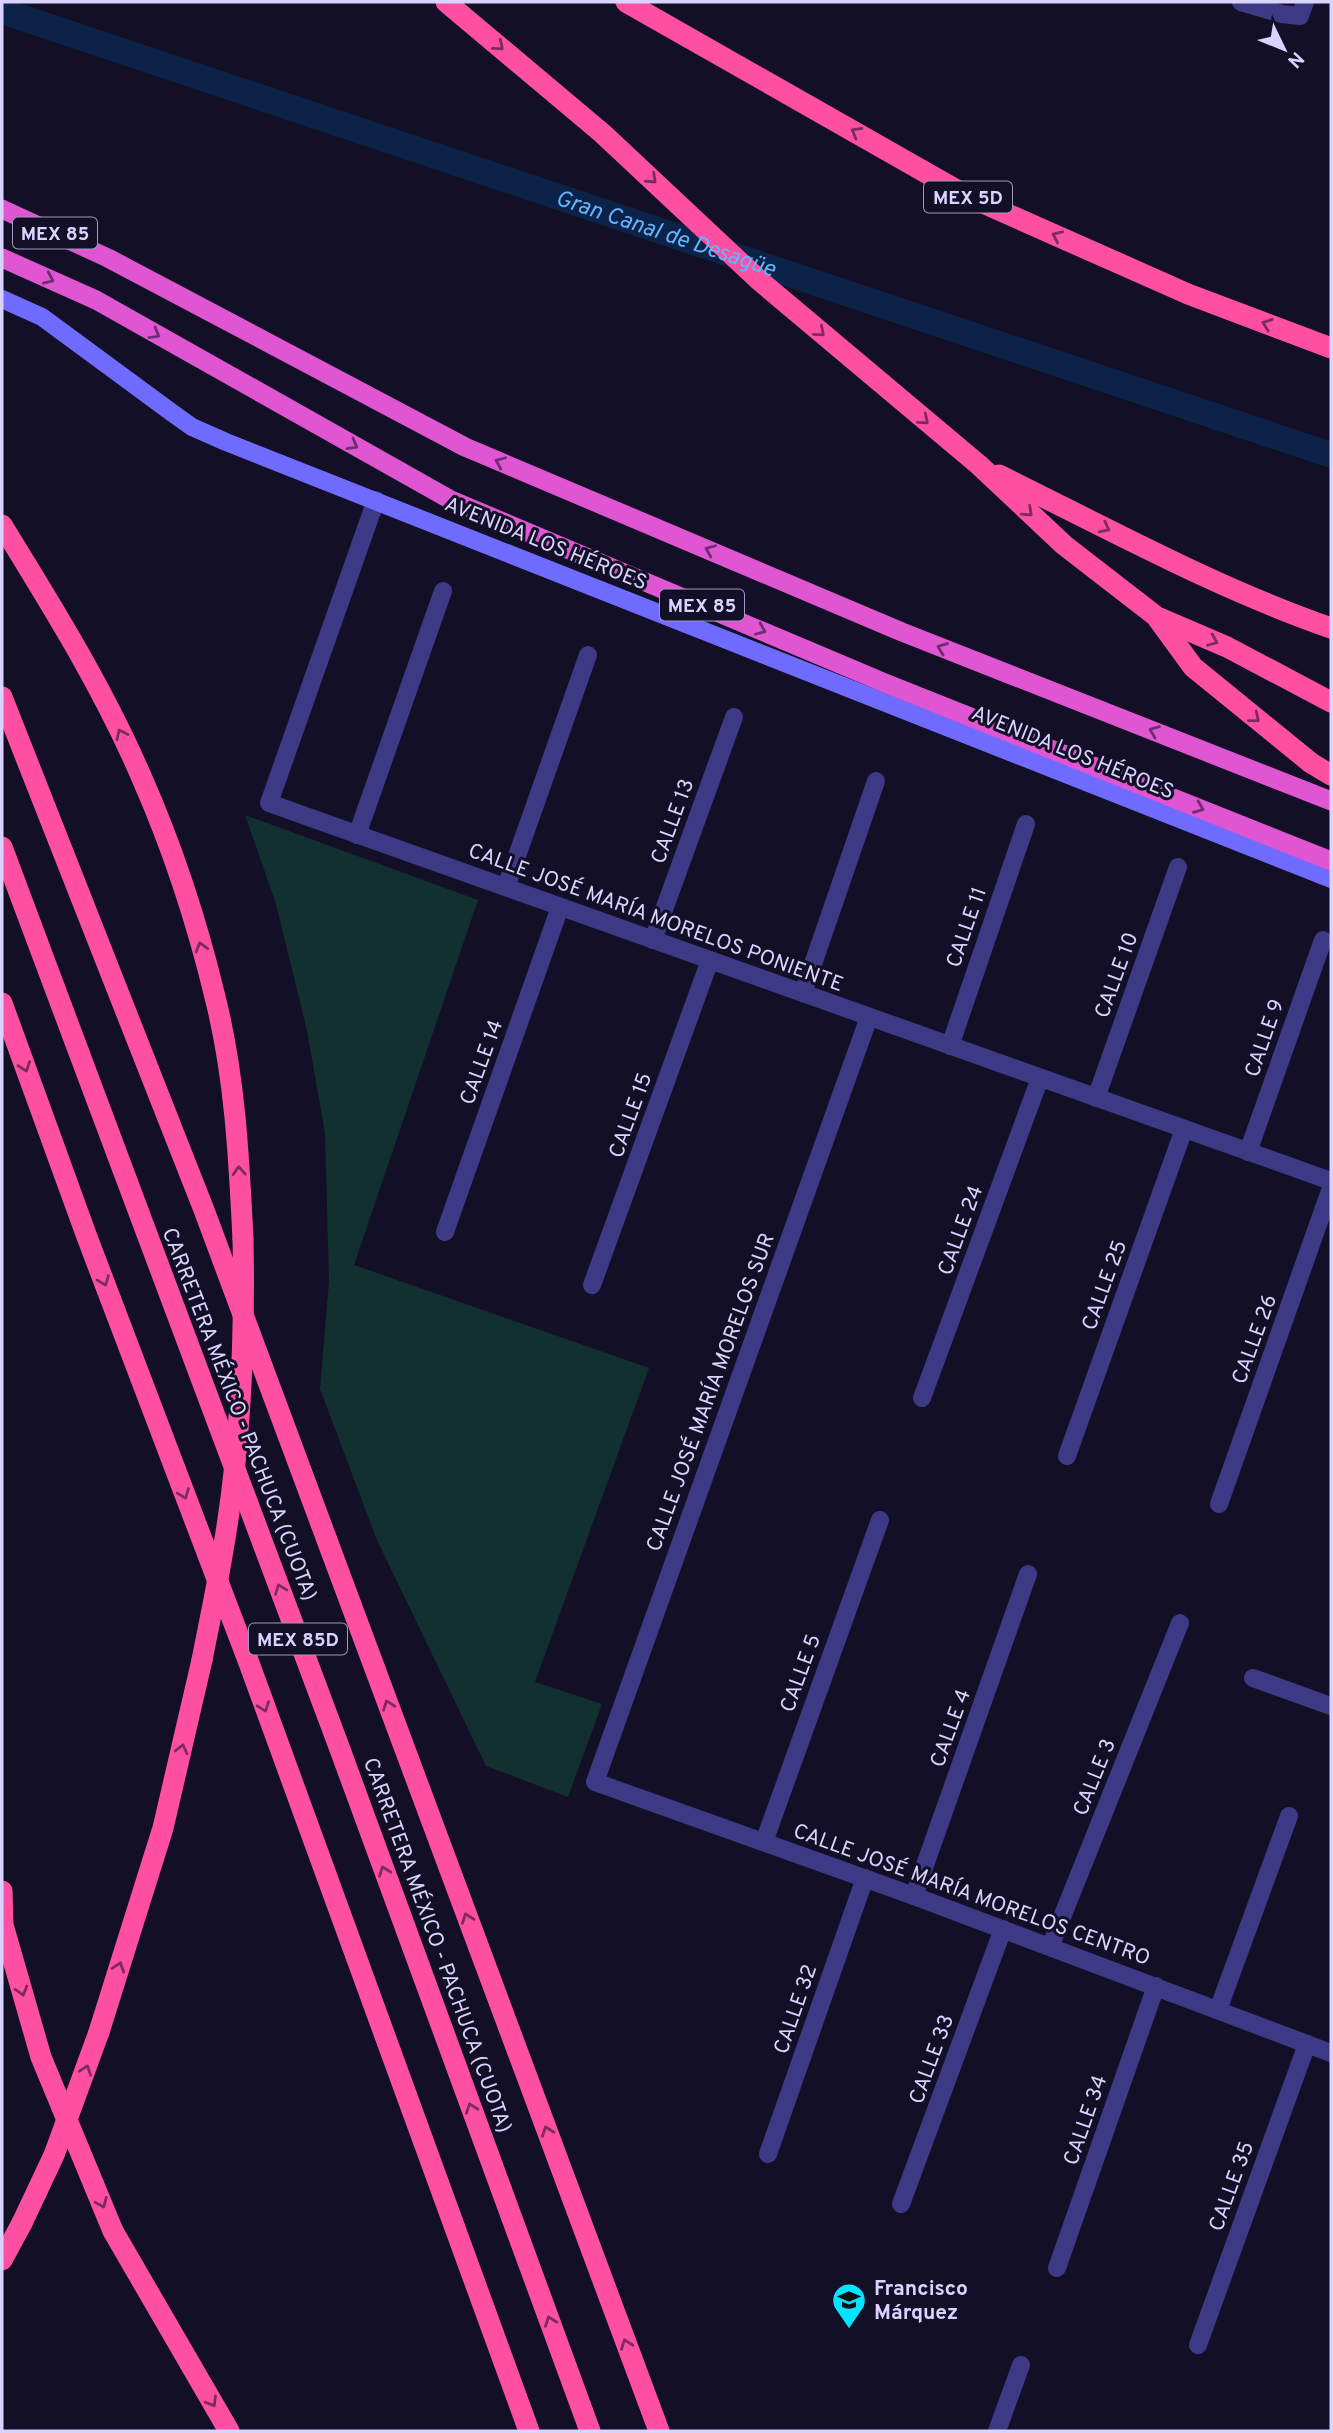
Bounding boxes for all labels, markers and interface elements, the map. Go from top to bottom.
north arrow [1249,14,1319,84]
one-way arrow [491,37,503,50]
text: N [1282,46,1308,72]
one-way arrow [850,127,863,140]
one-way arrow [644,171,657,184]
road number: MEX 5D [924,182,1012,212]
water label: Gran Canal de Desagüe [552,185,780,286]
road number: MEX 85 [13,218,97,248]
one-way arrow [1052,230,1065,244]
one-way arrow [42,271,54,285]
one-way arrow [1262,318,1274,332]
one-way arrow [812,324,825,336]
one-way arrow [148,326,160,339]
one-way arrow [915,412,928,424]
one-way arrow [346,437,359,450]
one-way arrow [495,456,507,470]
street label: AVENIDA LOS HÉROES [440,490,651,597]
one-way arrow [1020,504,1033,516]
one-way arrow [1098,520,1110,534]
one-way arrow [704,545,716,559]
road number: MEX 85 [660,590,744,620]
one-way arrow [754,622,766,636]
one-way arrow [1206,633,1218,647]
one-way arrow [937,642,949,656]
street label: AVENIDA LOS HÉROES [967,699,1178,806]
one-way arrow [1247,710,1260,722]
one-way arrow [1148,726,1160,740]
one-way arrow [115,729,129,741]
street label: CALLE 13 [646,775,701,868]
one-way arrow [1192,800,1204,814]
street label: CALLE JOSÉ MARÍA MORELOS PONIENTE [464,837,847,999]
street label: CALLE 11 [941,884,994,971]
street label: CALLE 10 [1089,929,1145,1022]
one-way arrow [194,941,209,953]
street label: CALLE 9 [1240,996,1291,1081]
street label: CALLE 14 [455,1016,510,1109]
one-way arrow [17,1061,31,1073]
street label: CALLE 15 [604,1069,659,1162]
one-way arrow [232,1165,247,1176]
street label: CALLE 24 [933,1182,990,1279]
street label: CARRETERA MÉXICO - PACHUCA (CUOTA) [155,1224,323,1605]
street label: CALLE JOSÉ MARÍA MORELOS SUR [640,1229,782,1556]
street label: CALLE 25 [1077,1237,1134,1334]
one-way arrow [95,1274,109,1286]
street label: CALLE 26 [1227,1291,1284,1388]
one-way arrow [176,1487,190,1499]
one-way arrow [274,1583,288,1595]
road number: MEX 85D [249,1624,347,1654]
street label: CALLE 5 [775,1631,828,1716]
street label: CALLE 4 [925,1686,978,1771]
one-way arrow [382,1699,396,1711]
one-way arrow [256,1700,270,1712]
street label: CALLE 3 [1068,1735,1123,1820]
one-way arrow [173,1743,188,1755]
street label: CARRETERA MÉXICO - PACHUCA (CUOTA) [356,1754,518,2137]
street label: CALLE JOSÉ MARÍA MORELOS CENTRO [789,1817,1154,1973]
one-way arrow [379,1866,393,1878]
one-way arrow [462,1912,476,1924]
one-way arrow [111,1961,126,1973]
street label: CALLE 32 [769,1961,824,2058]
one-way arrow [13,1985,28,1997]
street label: CALLE 33 [904,2011,961,2108]
one-way arrow [78,2064,92,2076]
street label: CALLE 34 [1058,2072,1114,2169]
one-way arrow [465,2102,479,2114]
one-way arrow [541,2126,555,2138]
street label: CALLE 35 [1204,2138,1261,2235]
one-way arrow [94,2196,108,2209]
place label: Francisco Márquez [874,2276,968,2327]
school or university icon: Francisco Márquez [830,2281,868,2330]
one-way arrow [544,2316,558,2328]
one-way arrow [620,2339,634,2351]
one-way arrow [203,2395,216,2408]

